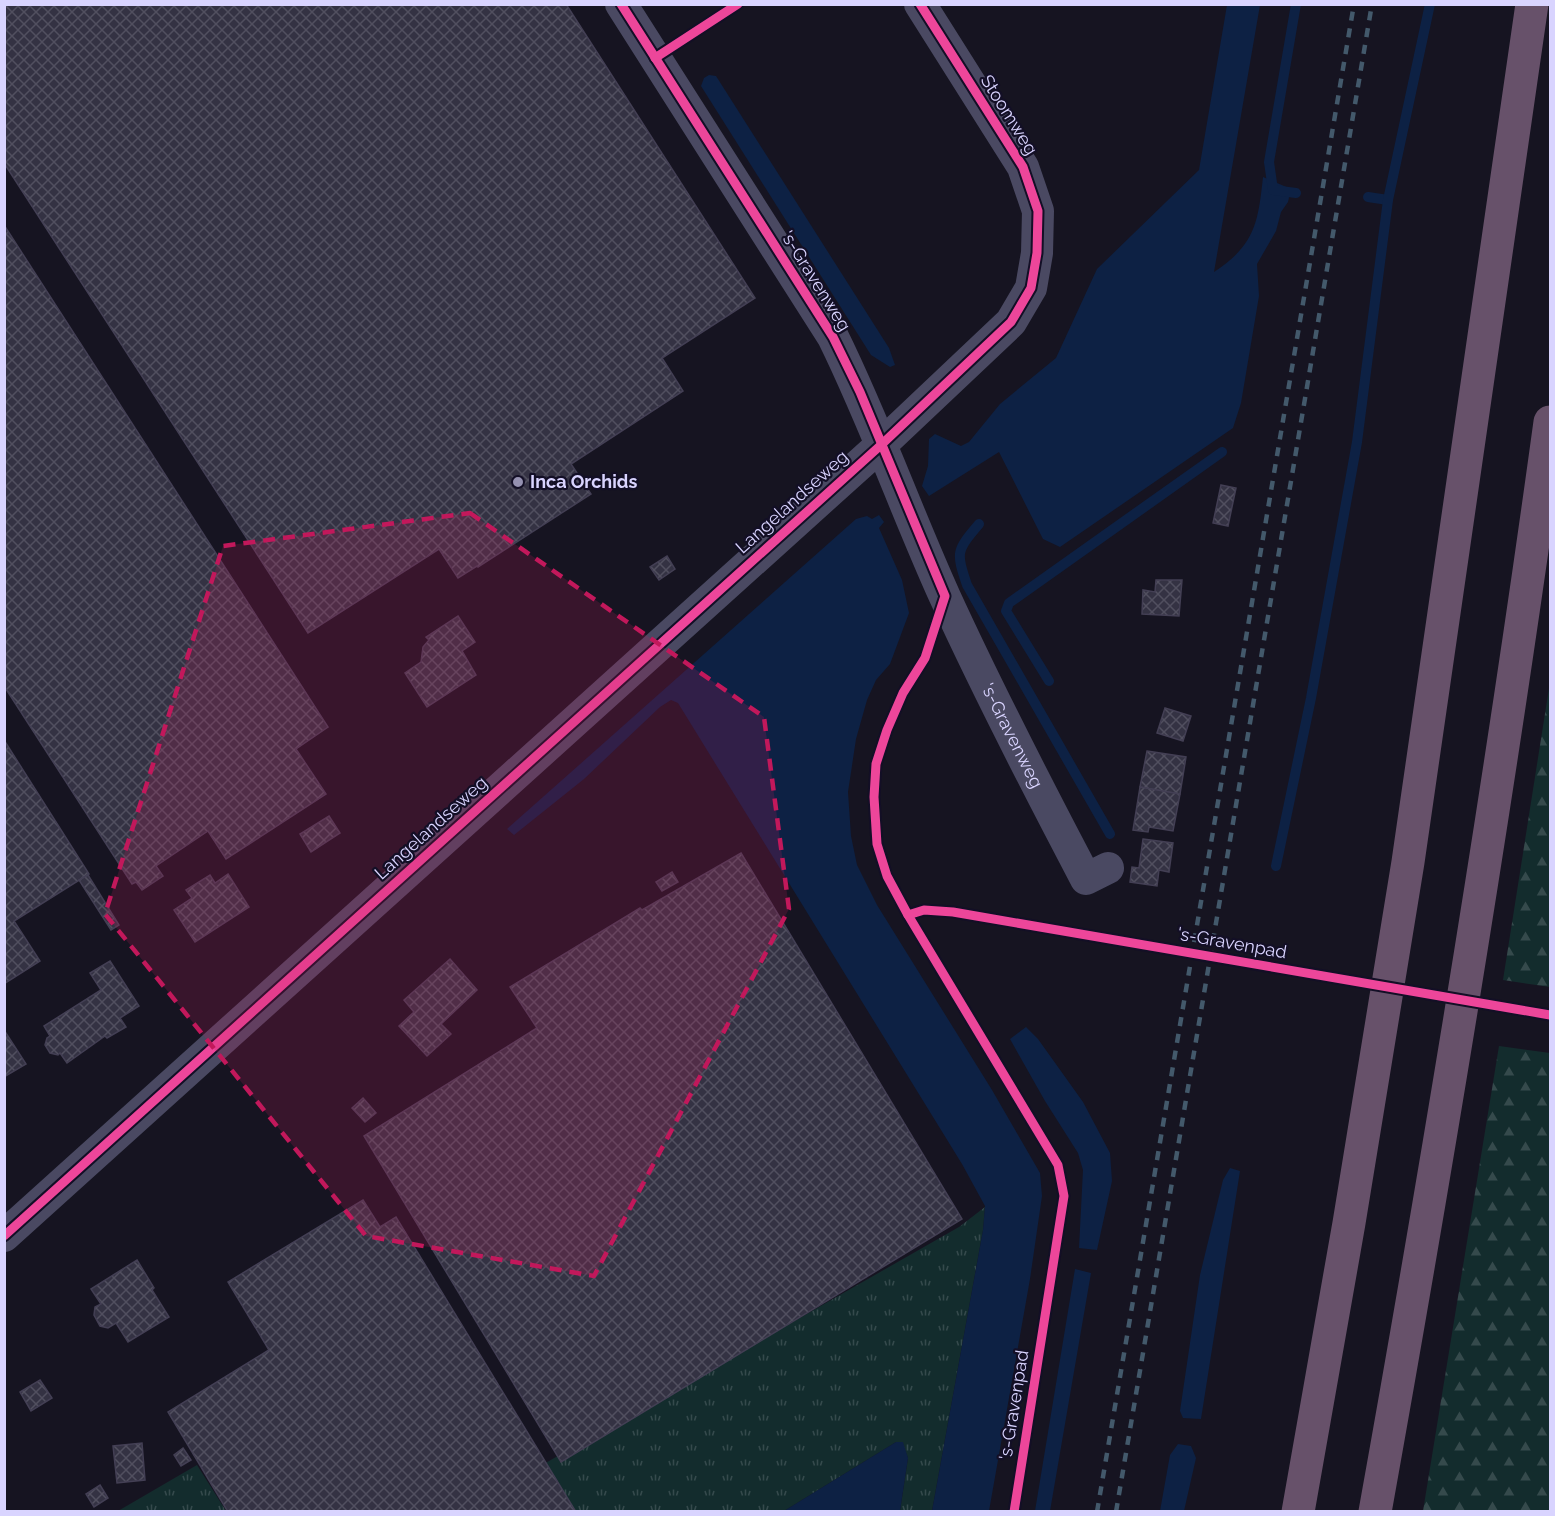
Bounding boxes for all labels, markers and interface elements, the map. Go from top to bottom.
street label: Stoomweg [977,71,1042,159]
street label: 's-Gravenweg [777,227,856,335]
street label: Langelandseweg [731,446,852,558]
place label: Inca Orchids [530,471,637,492]
marker: Inca Orchids [511,475,525,489]
street label: 's-Gravenweg [978,680,1048,791]
street label: Langelandseweg [370,772,491,884]
street label: 's-Gravenpad [1176,923,1288,962]
street label: 's-Gravenpad [994,1349,1033,1461]

